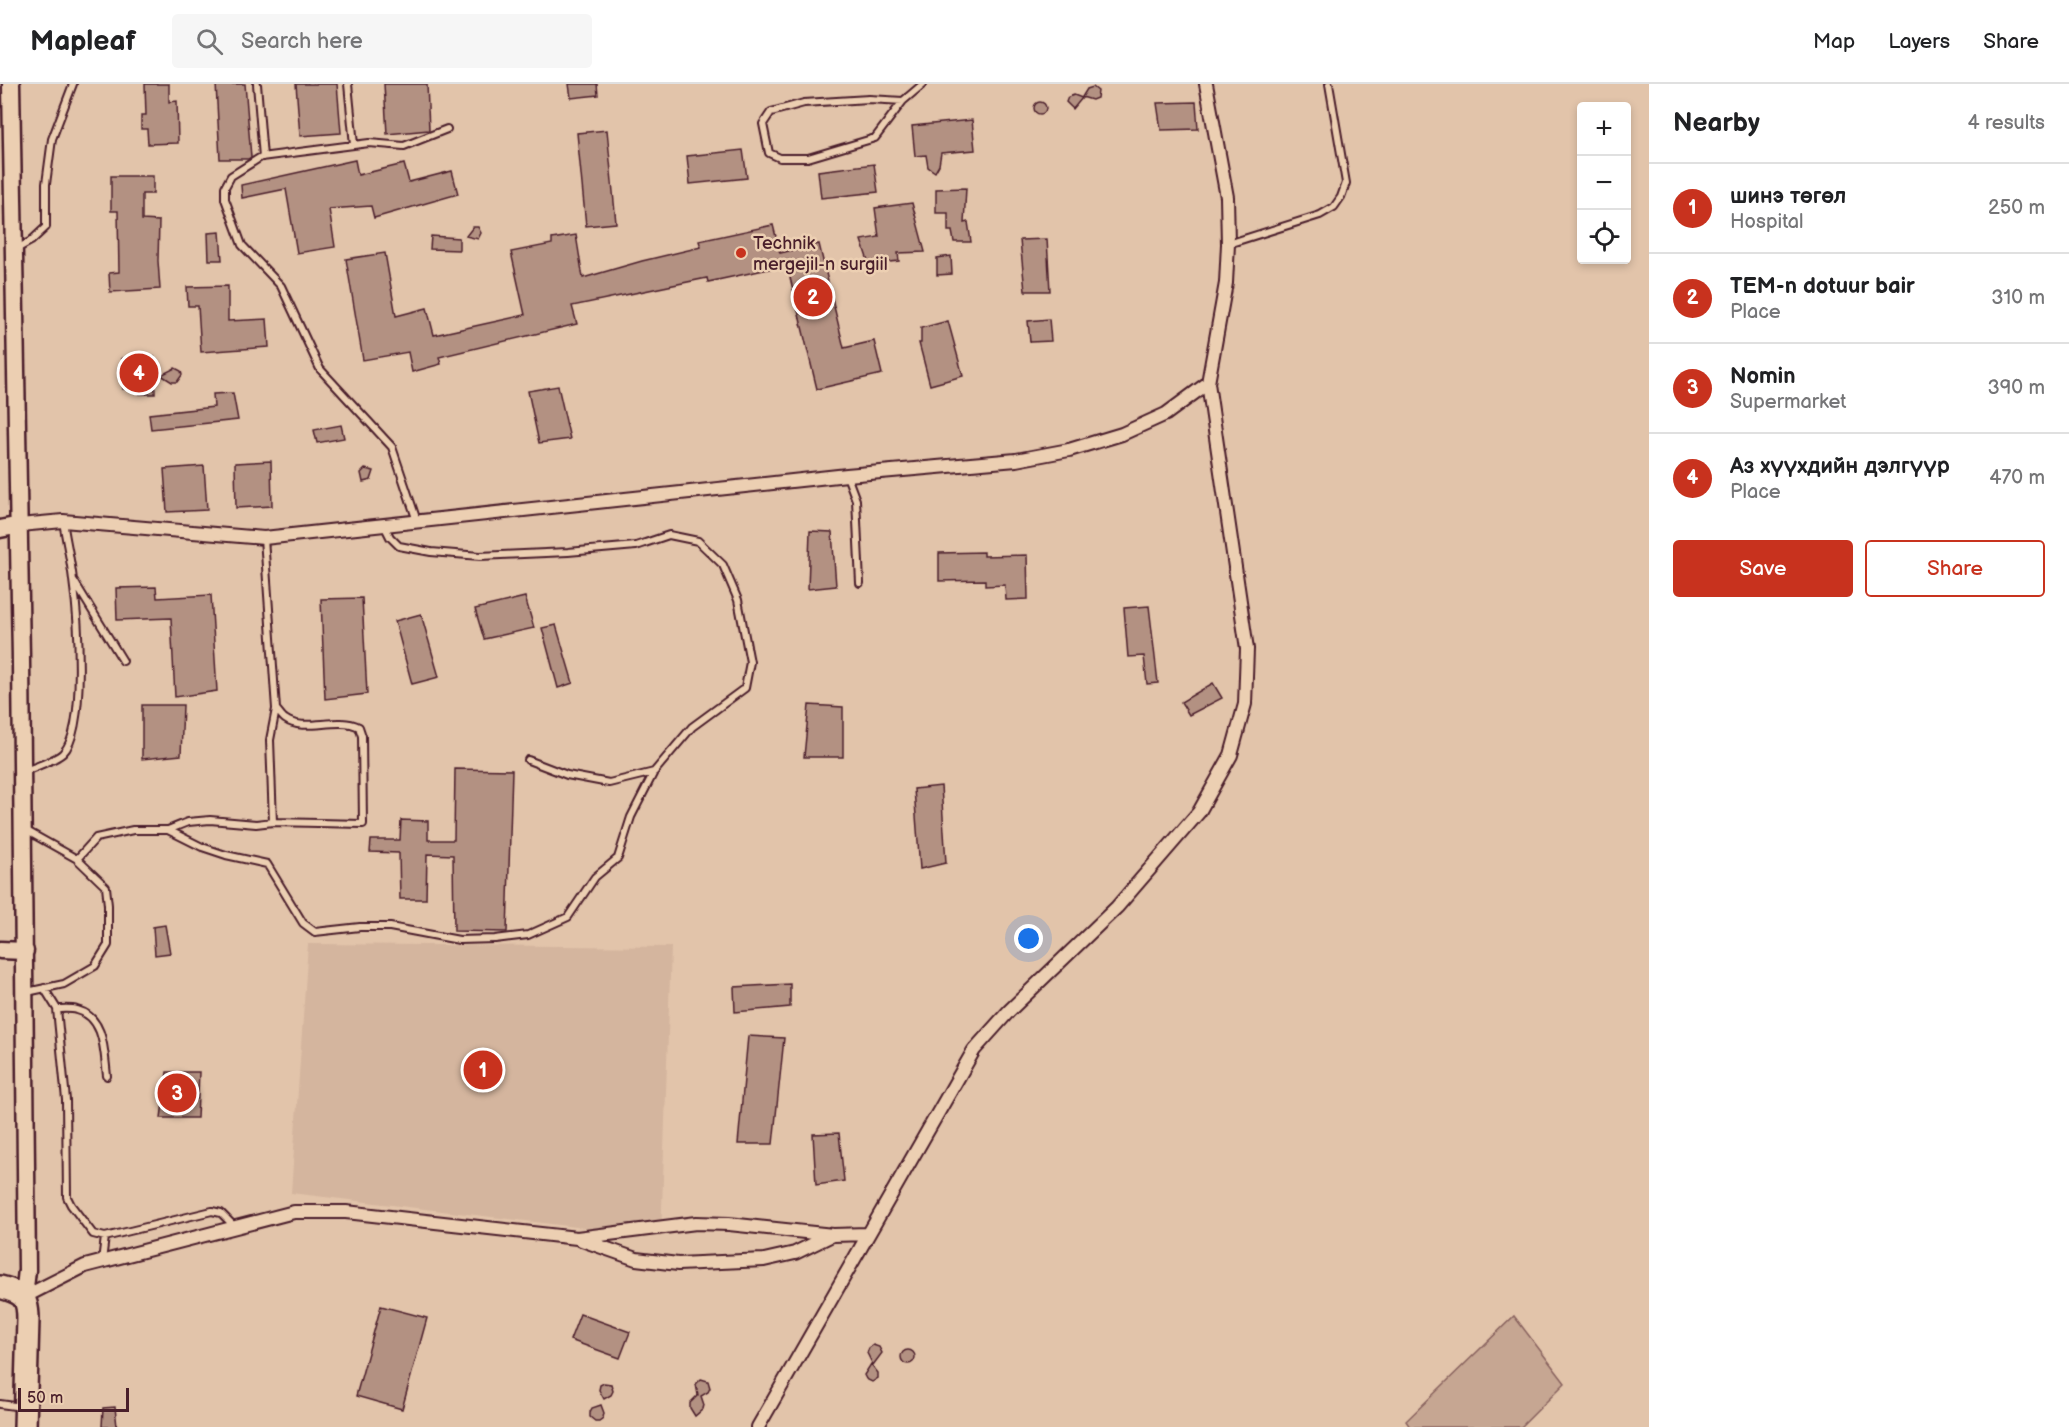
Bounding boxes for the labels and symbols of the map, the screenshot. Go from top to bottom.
place label: Technik mergejil-n surgiil [753,233,888,275]
marker: Technik mergejil-n surgiil [734,246,748,260]
pin: 2 [794,274,832,320]
pin: 4 [120,350,158,396]
your location [1014,924,1043,953]
pin: 1 [464,1048,502,1092]
pin: 3 [158,1070,196,1116]
scale bar [18,1385,129,1412]

